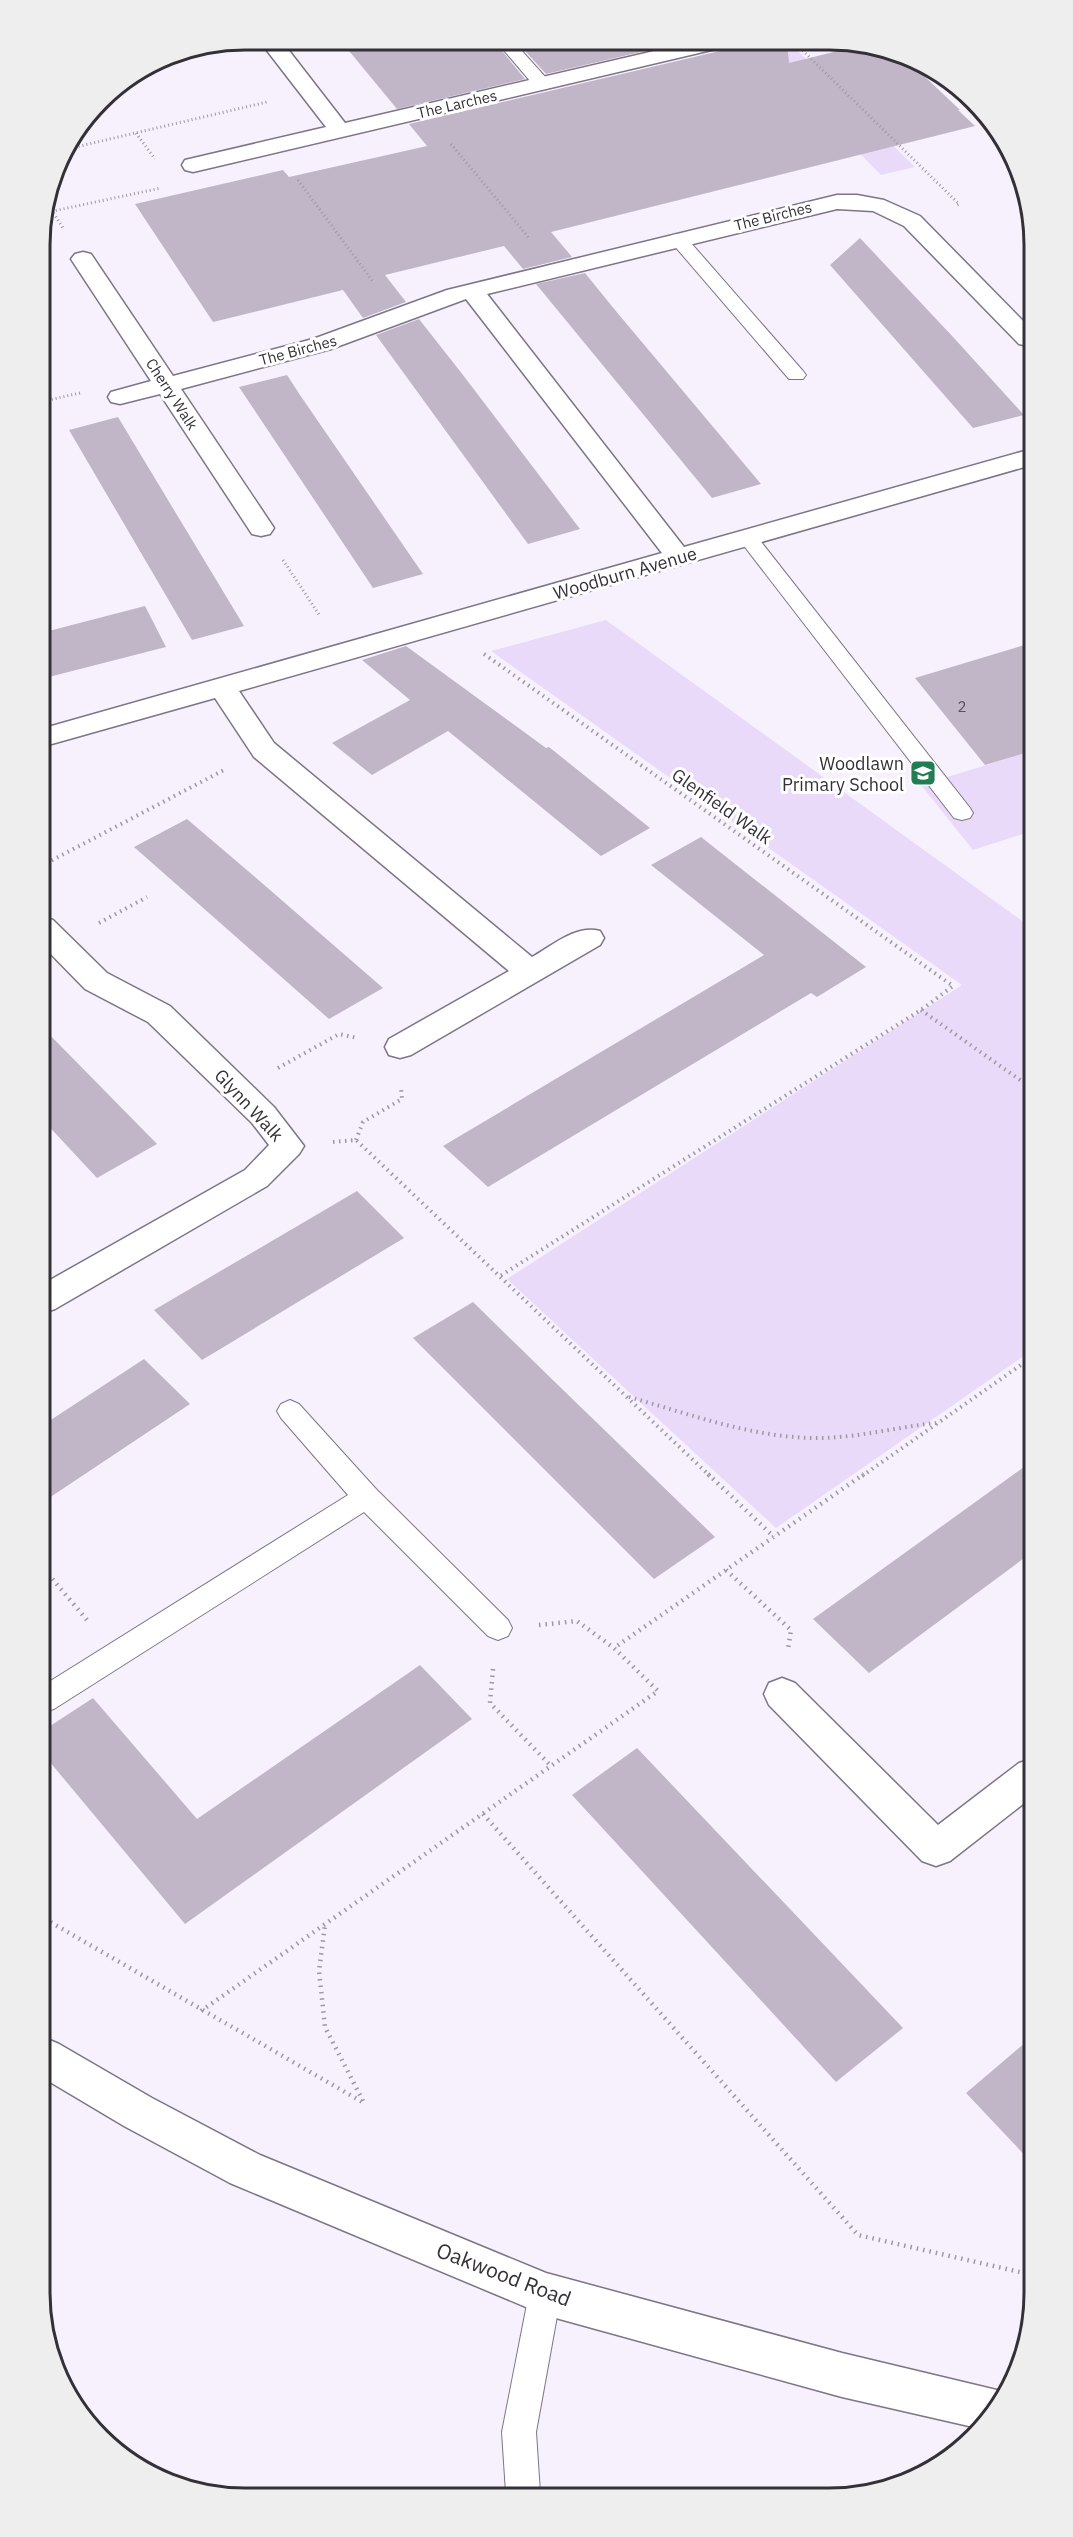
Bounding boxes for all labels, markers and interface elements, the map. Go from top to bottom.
street label: The Larches [415,86,499,122]
street label: The Birches [732,197,814,235]
street label: The Birches [257,331,339,369]
street label: Cherry Walk [142,355,202,433]
street label: Woodburn Avenue [551,541,700,604]
house number: 2 [957,697,967,716]
place label: Woodlawn Primary School [782,752,904,796]
school or university icon: Woodlawn Primary School [908,758,938,788]
street label: Glenfield Walk [667,763,777,849]
street label: Glynn Walk [210,1064,289,1146]
street label: Oakwood Road [433,2235,575,2313]

